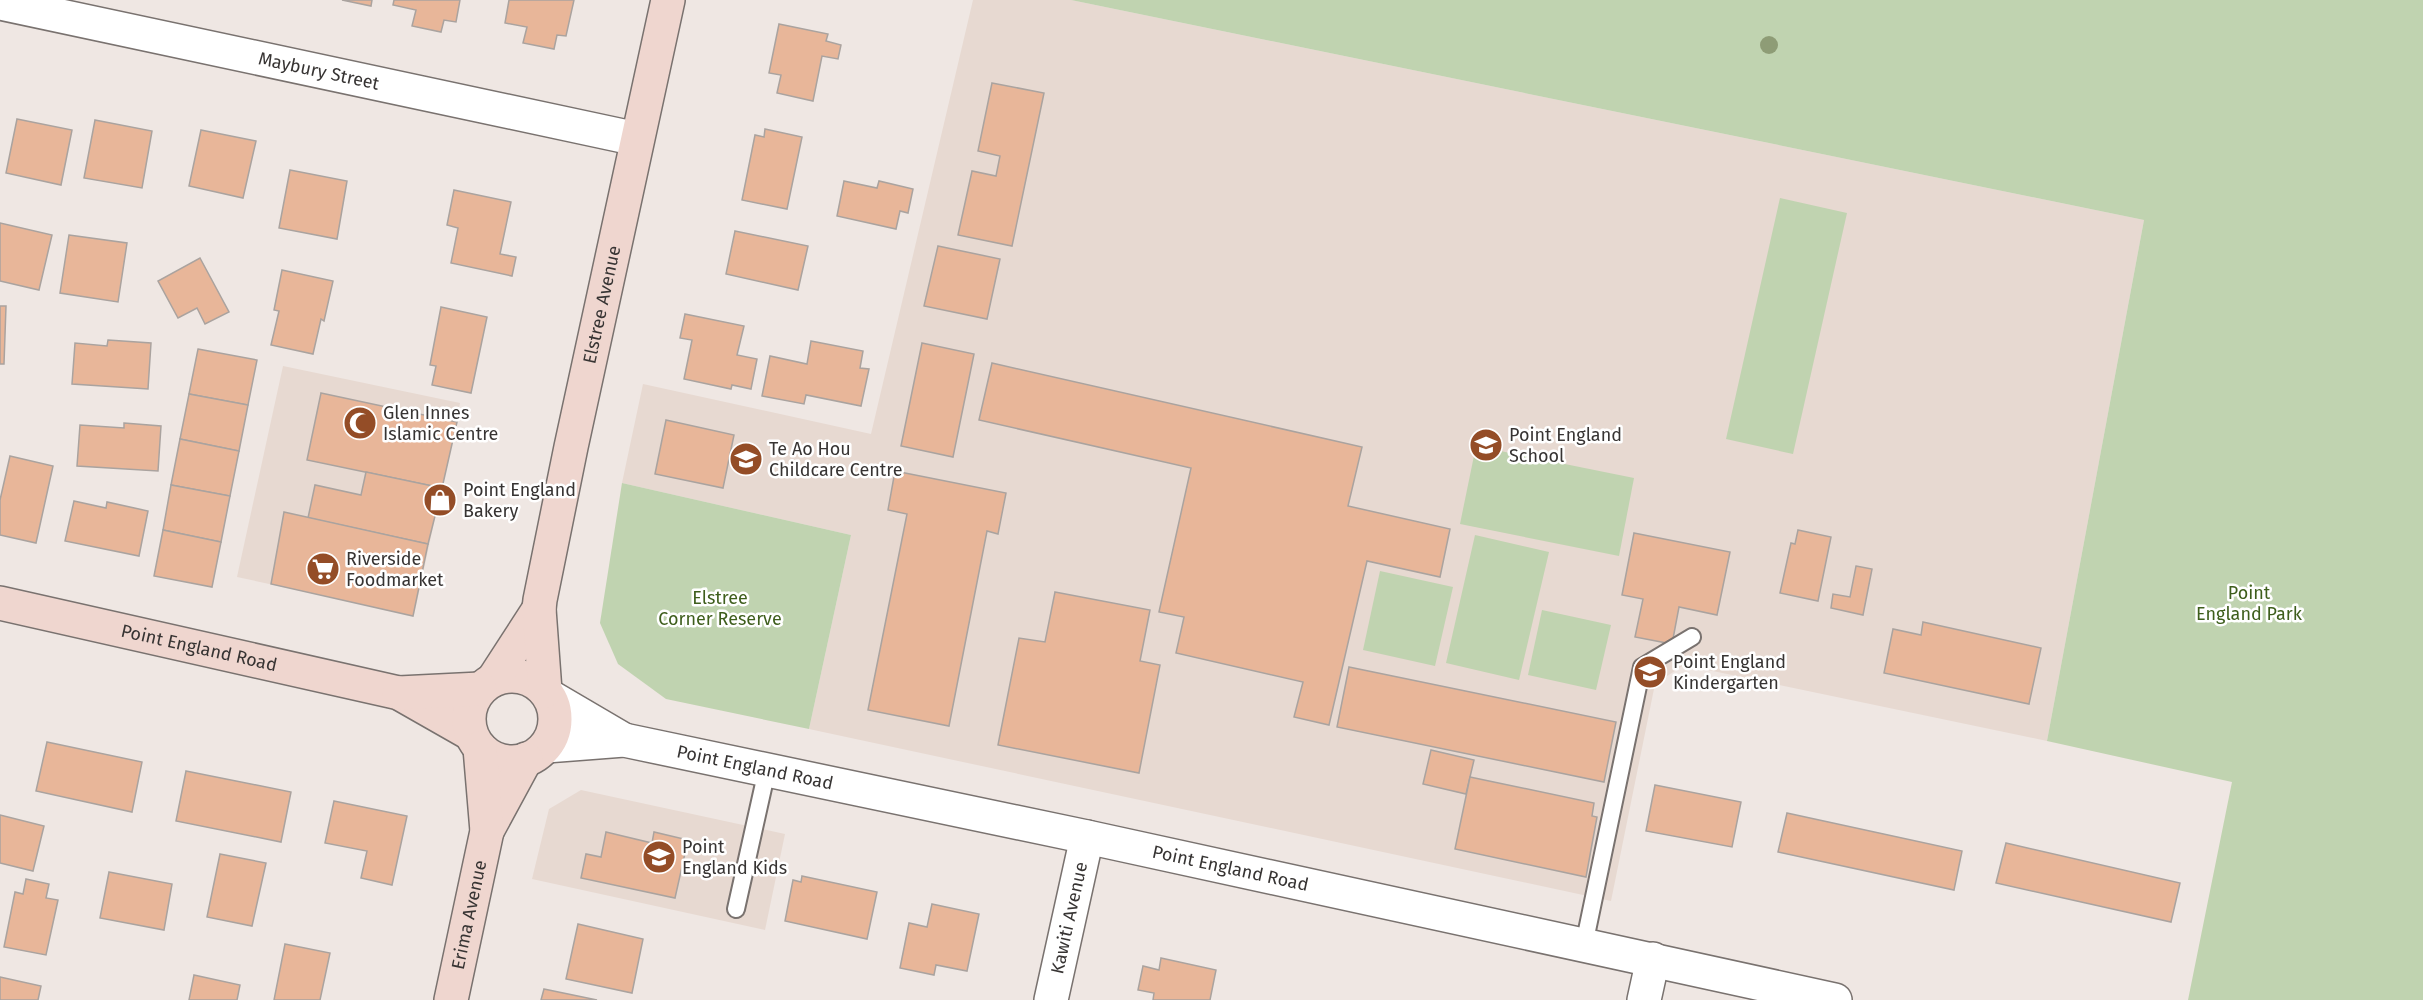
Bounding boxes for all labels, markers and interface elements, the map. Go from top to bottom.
street label: Maybury Street [256,47,382,95]
street label: Elstree Avenue [578,244,625,366]
place label: Glen Innes Islamic Centre [383,402,498,445]
mosque icon: Glen Innes Islamic Centre [342,405,378,441]
place label: Point England School [1509,424,1622,467]
school or university icon: Point England School [1468,427,1504,463]
place label: Te Ao Hou Childcare Centre [769,438,902,481]
school or university icon: Te Ao Hou Childcare Centre [728,441,764,477]
place label: Point England Bakery [463,479,576,522]
shop icon: Point England Bakery [422,482,458,518]
place label: Riverside Foodmarket [346,548,444,591]
supermarket icon: Riverside Foodmarket [305,551,341,587]
park label: Point England Park [2196,582,2303,625]
park label: Elstree Corner Reserve [658,587,782,630]
street label: Point England Road [119,620,279,676]
place label: Point England Kindergarten [1673,651,1786,694]
school or university icon: Point England Kindergarten [1632,654,1668,690]
street label: Point England Road [675,740,835,795]
place label: Point England Kids [682,836,787,879]
school or university icon: Point England Kids [641,839,677,875]
street label: Point England Road [1150,841,1311,896]
street label: Erima Avenue [447,858,491,972]
street label: Kawiti Avenue [1046,860,1092,976]

